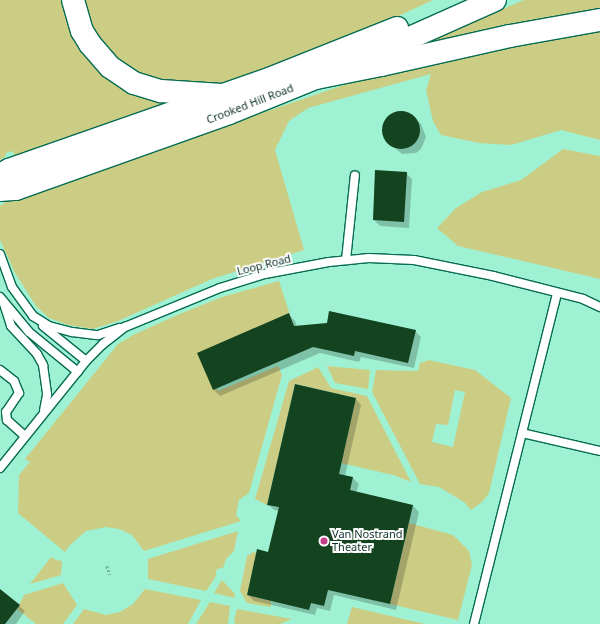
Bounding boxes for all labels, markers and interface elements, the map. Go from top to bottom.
street label: Crooked Hill Road [205,81,295,127]
street label: Loop Road [236,252,292,278]
place label: Van Nostrand Theater [332,528,403,554]
marker: Van Nostrand Theater [319,536,329,546]

